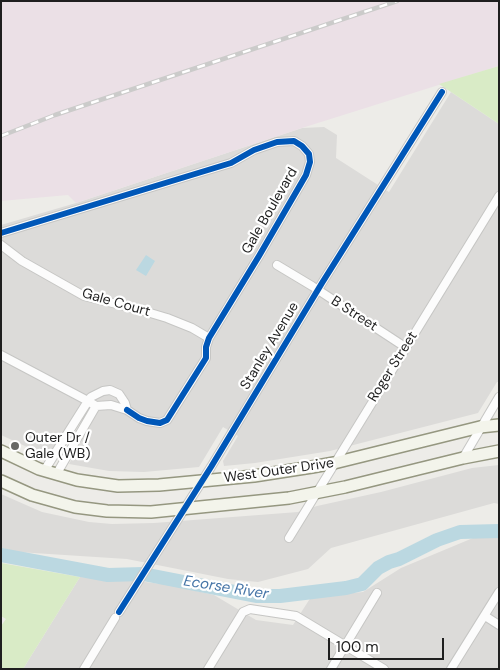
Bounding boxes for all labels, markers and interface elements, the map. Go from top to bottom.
street label: Gale Boulevard [238,165,302,257]
street label: Gale Court [80,285,152,321]
street label: B Street [328,293,380,335]
street label: Stanley Avenue [237,299,303,393]
street label: Roger Street [365,329,421,405]
place label: Outer Dr / Gale (WB) [25,430,90,462]
marker: Outer Dr / Gale (WB) [9,440,21,452]
street label: West Outer Drive [223,455,335,487]
water label: Ecorse River [182,572,270,604]
scale bar [330,628,446,660]
text: 100 m [336,637,379,657]

